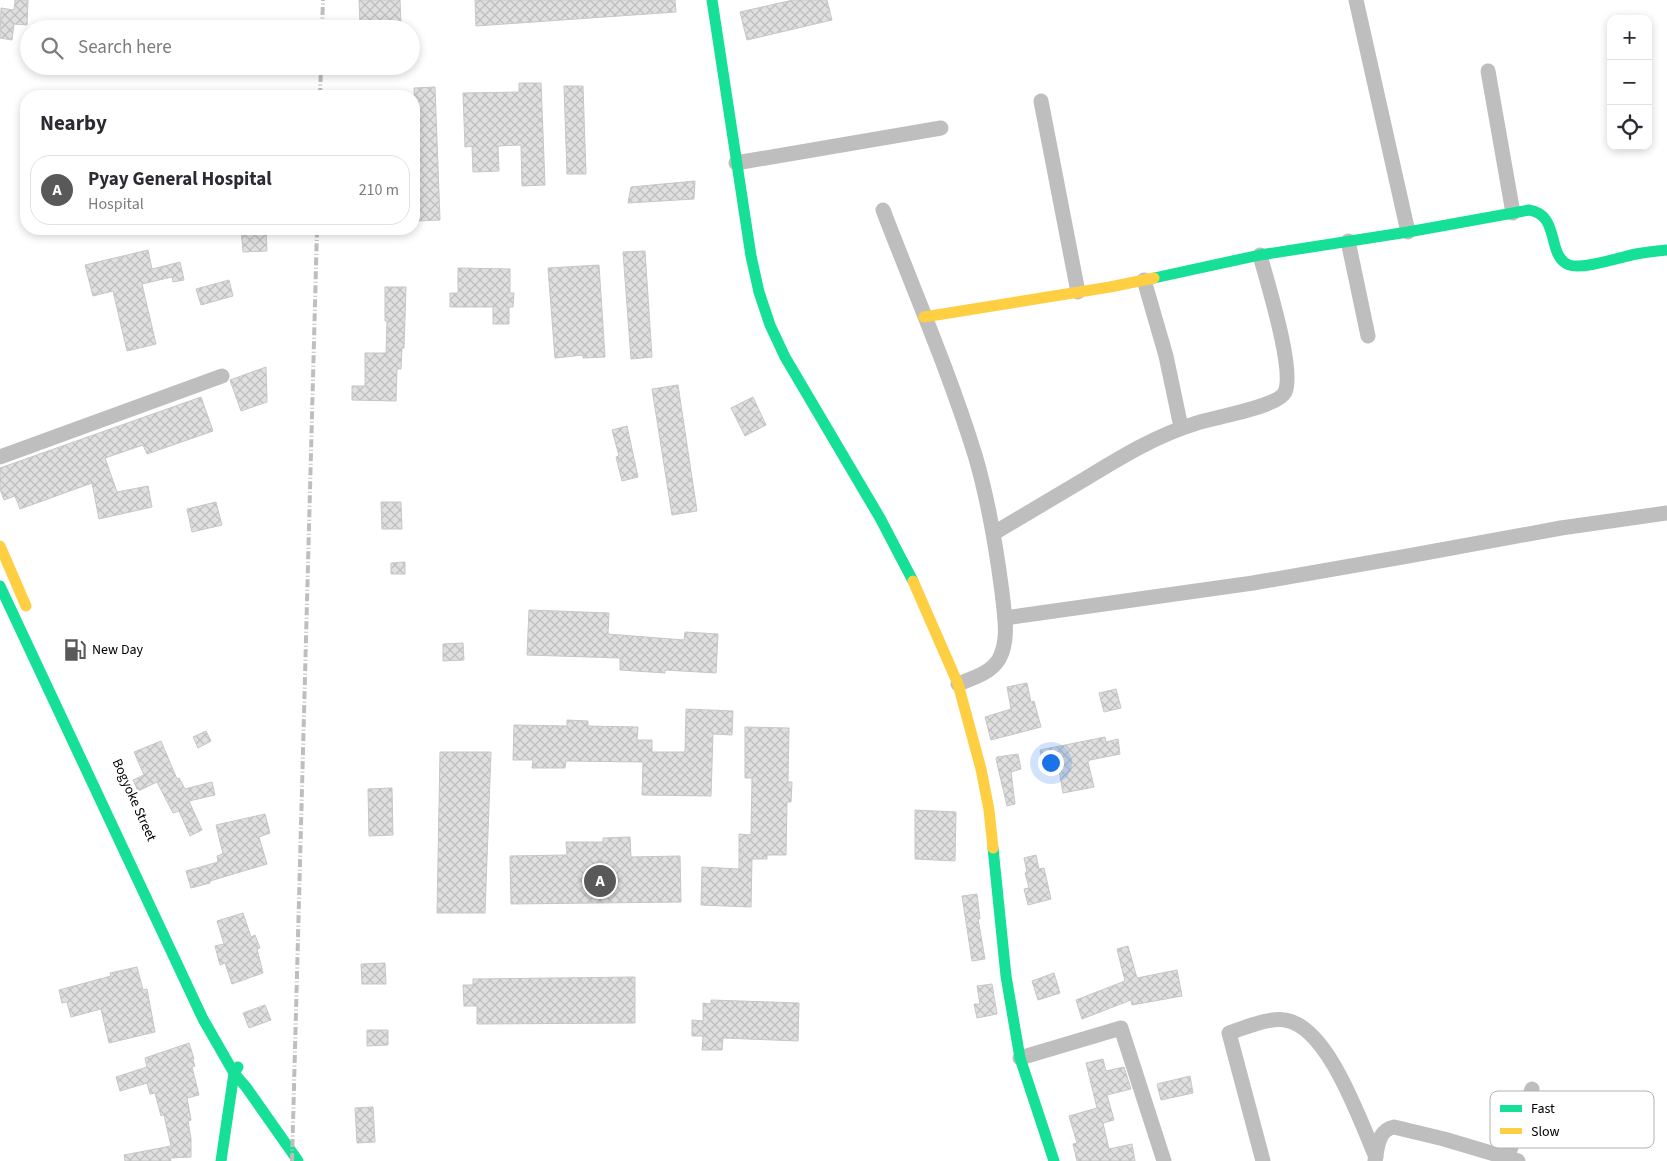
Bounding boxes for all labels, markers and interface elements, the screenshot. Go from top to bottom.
map controls [1607,15,1652,150]
button: + [1607,15,1652,60]
search box [20,20,420,75]
icon: search [38,34,66,62]
text: Search here [78,34,172,61]
button: − [1607,60,1652,105]
button: locate [1607,105,1652,150]
text: Nearby [40,108,107,138]
text: Pyay General Hospital [88,166,272,193]
text: A [52,179,62,201]
text: 210 m [359,179,399,201]
text: Hospital [88,193,144,215]
fuel station icon: New Day [62,637,88,663]
place label: New Day [92,640,144,660]
your location [1038,750,1064,776]
street label: Bogyoke Street [107,755,161,845]
pin: A [584,862,616,900]
legend [1490,1091,1654,1148]
text: Fast [1531,1099,1555,1119]
text: Slow [1531,1122,1560,1142]

